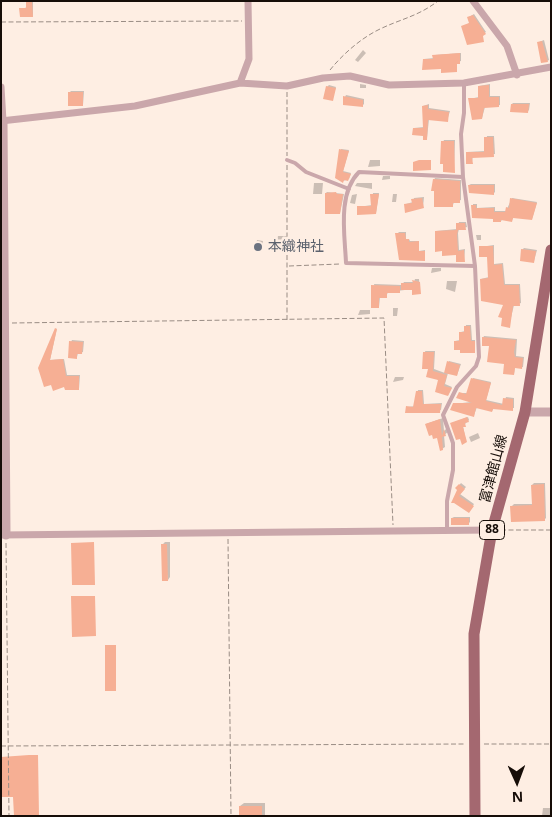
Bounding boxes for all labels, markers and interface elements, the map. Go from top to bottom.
place label: 本織神社 [268,239,324,255]
marker: 本織神社 [252,241,264,253]
street label: 富津館山線 [477,433,511,505]
road number: 88 [480,520,504,540]
north arrow [492,757,542,807]
text: N [512,788,524,807]

